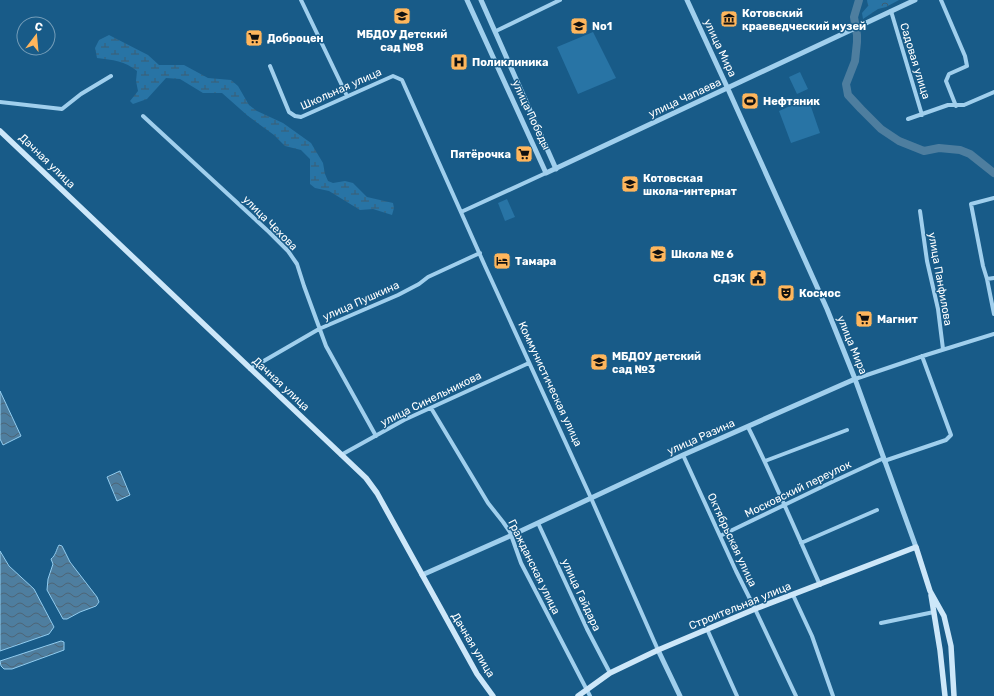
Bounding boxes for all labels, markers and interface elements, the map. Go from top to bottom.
school or university icon: МБДОУ Детский сад №8 [392,6,412,26]
place label: Котовский краеведческий музей [742,7,866,33]
museum icon: Котовский краеведческий музей [719,9,739,29]
north arrow [16,16,56,56]
school or university icon: No1 [569,16,589,36]
street label: улица Мира [701,17,739,79]
text: С [33,20,44,34]
place label: No1 [592,20,612,33]
street label: Садовая улица [897,21,933,101]
supermarket icon: Доброцен [244,28,264,48]
place label: МБДОУ Детский сад №8 [357,28,447,54]
place label: Доброцен [267,32,323,45]
hospital icon: Поликлиника [449,52,469,72]
place label: Поликлиника [472,56,548,69]
street label: Школьная улица [298,65,384,113]
street label: улица Чапаева [647,76,723,120]
street label: улица Победы [509,78,553,152]
sports icon: Нефтяник [740,91,760,111]
place label: Нефтяник [763,95,820,108]
street label: Дачная улица [16,131,78,191]
supermarket icon: Пятёрочка [514,144,534,164]
place label: Пятёрочка [450,148,511,161]
place label: Котовская школа-интернат [643,172,737,198]
school or university icon: Котовская школа-интернат [620,174,640,194]
street label: улица Чехова [240,193,300,253]
street label: улица Панфилова [925,231,955,327]
school or university icon: Школа № 6 [648,244,668,264]
place label: Школа № 6 [671,248,734,261]
hotel icon: Тамара [492,251,512,271]
place label: Тамара [515,255,556,268]
public building icon: СДЭК [748,268,768,288]
place label: СДЭК [713,272,745,285]
street label: улица Пушкина [321,278,401,324]
theatre icon: Космос [776,283,796,303]
place label: Космос [799,287,841,300]
supermarket icon: Магнит [854,309,874,329]
place label: Магнит [877,313,918,326]
street label: улица Мира [834,314,870,376]
street label: Коммунистическая улица [515,319,585,449]
place label: МБДОУ детский сад №3 [612,350,701,376]
school or university icon: МБДОУ детский сад №3 [589,352,609,372]
street label: Дачная улица [250,354,312,414]
street label: улица Синельникова [378,369,484,429]
street label: улица Разина [665,416,737,458]
street label: Московский переулок [743,458,853,520]
street label: Октябрьская улица [705,491,759,589]
street label: Гражданская улица [505,517,563,617]
street label: улица Гайдара [559,557,603,633]
street label: Строительная улица [687,580,793,632]
street label: Дачная улица [449,610,497,680]

